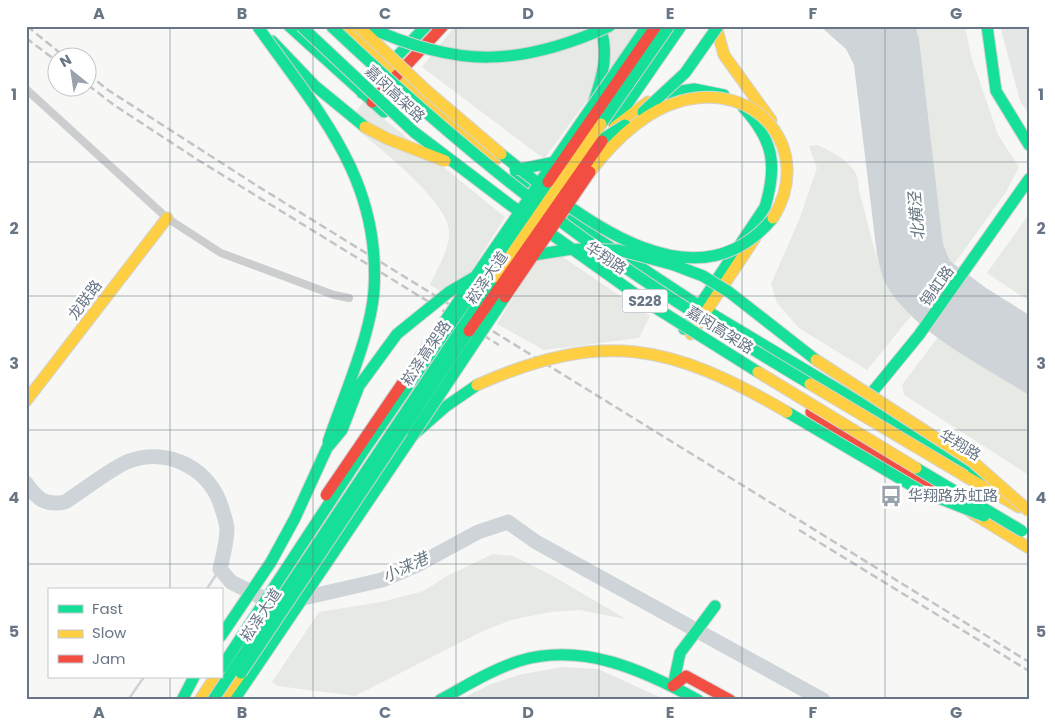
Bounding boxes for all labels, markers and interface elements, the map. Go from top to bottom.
text: A [93,2,105,25]
text: B [237,2,247,25]
text: C [379,2,391,25]
text: D [522,2,534,25]
text: E [666,2,674,25]
text: F [809,2,818,25]
text: G [950,2,962,25]
north arrow [48,48,98,98]
text: N [56,49,75,72]
street label: 嘉闵高架路 [361,60,430,127]
text: 1 [11,83,17,106]
text: 1 [1038,83,1044,106]
water label: 北横泾 [903,189,930,241]
text: 2 [9,217,19,240]
text: 2 [1036,217,1046,240]
street label: 华翔路 [582,236,631,279]
street label: 崧泽大道 [461,247,512,308]
street label: 锡虹路 [915,261,958,310]
street label: 龙联路 [63,275,107,324]
road number: S228 [622,290,668,312]
street label: 嘉闵高架路 [683,301,758,358]
street label: 崧泽高架路 [396,316,455,390]
text: 3 [9,352,19,375]
text: 3 [1036,352,1046,375]
street label: 华翔路 [936,424,985,465]
bus stop icon: 华翔路苏虹路 [878,483,904,509]
place label: 华翔路苏虹路 [908,485,998,506]
text: 4 [9,486,20,509]
text: 4 [1036,486,1047,509]
water label: 小涞港 [379,546,434,588]
street label: 崧泽大道 [235,584,286,645]
legend [48,588,222,678]
text: Fast [92,598,123,619]
text: 5 [9,620,19,643]
text: 5 [1036,620,1046,643]
text: Slow [92,622,127,643]
text: Jam [92,648,126,669]
text: A [93,701,105,724]
text: B [237,701,247,724]
text: C [379,701,391,724]
text: D [522,701,534,724]
text: E [666,701,674,724]
text: F [809,701,818,724]
text: G [950,701,962,724]

